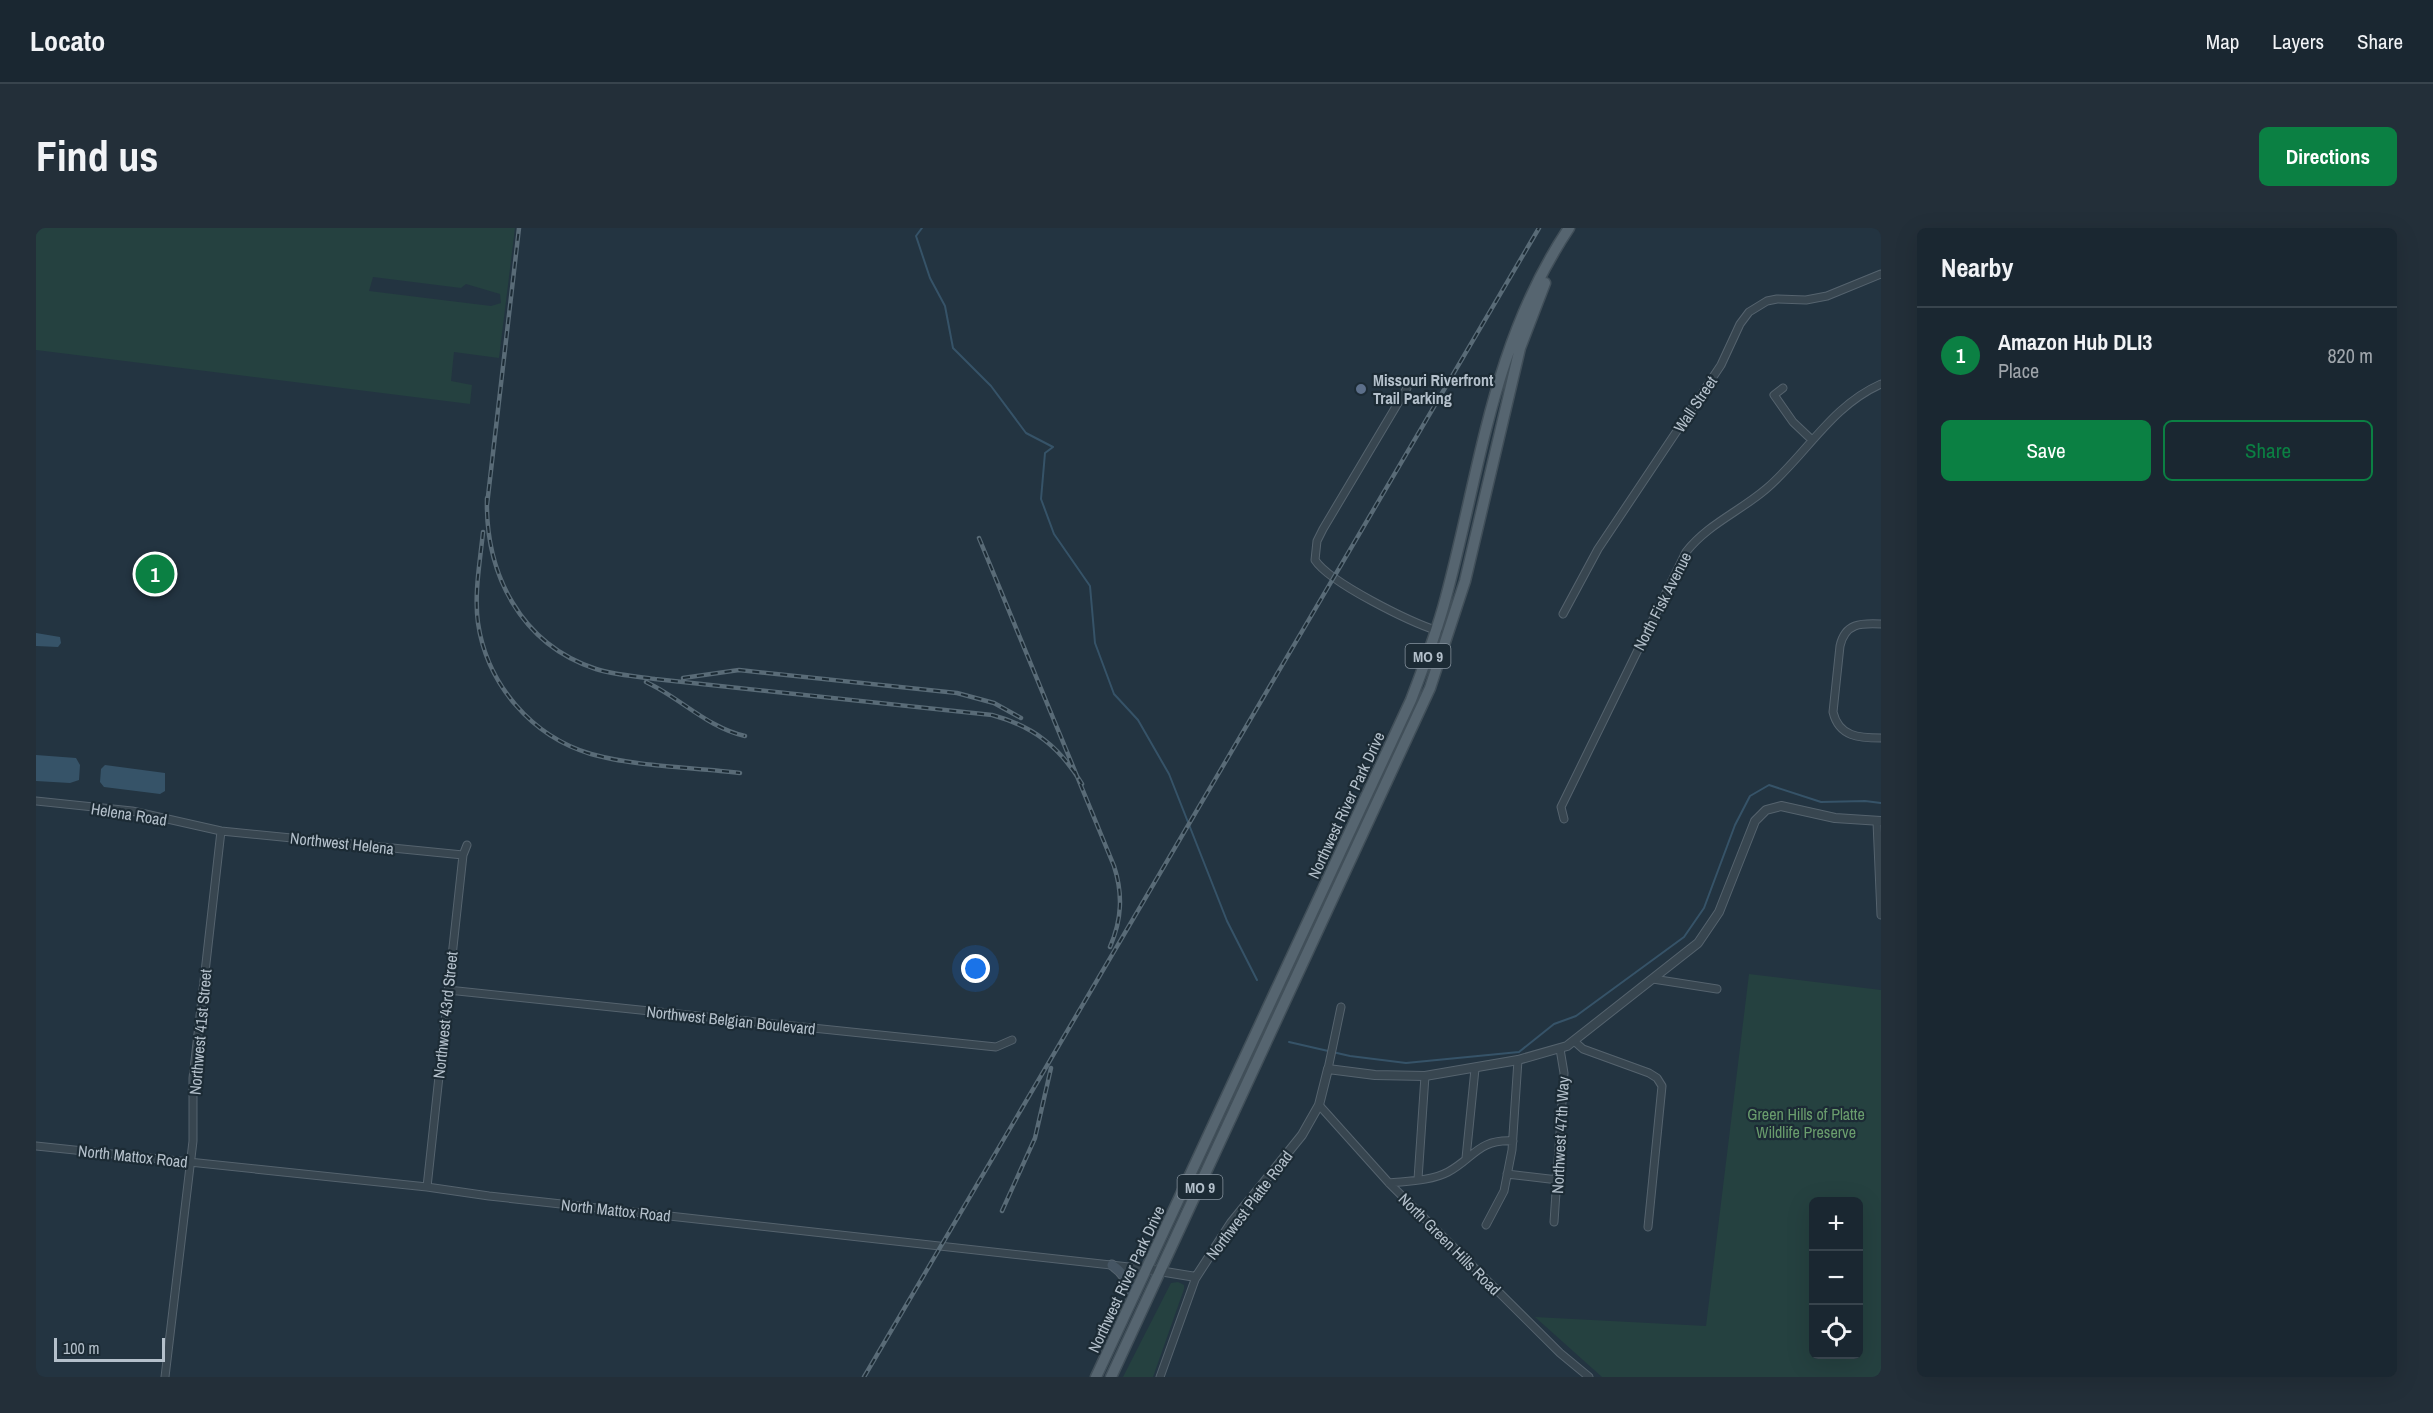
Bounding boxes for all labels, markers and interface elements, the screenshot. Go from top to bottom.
text: Locato [30,22,105,60]
text: Map [2206,27,2239,56]
text: Layers [2272,27,2324,56]
text: Share [2357,27,2403,56]
button: Directions [2259,127,2397,186]
text: Find us [36,128,158,184]
text: Nearby [1941,250,2013,285]
text: Amazon Hub DLI3 [1998,327,2152,357]
text: 1 [1956,342,1965,369]
text: 820 m [2327,342,2373,369]
text: Place [1998,357,2039,384]
place label: Missouri Riverfront Trail Parking [1373,369,1494,409]
street label: Wall Street [1668,371,1722,437]
marker: Missouri Riverfront Trail Parking [1354,382,1368,396]
button: Save [1941,420,2151,481]
button: Share [2163,420,2373,481]
street label: North Fisk Avenue [1628,548,1696,654]
pin: 1 [136,552,174,596]
road number: MO 9 [1406,644,1450,668]
street label: Northwest River Park Drive [1302,728,1390,882]
street label: Helena Road [89,797,169,831]
street label: Northwest Helena [289,827,396,859]
street label: Northwest 43rd Street [427,950,463,1080]
your location [961,954,990,983]
street label: Northwest 41st Street [184,968,216,1096]
street label: Northwest Belgian Boulevard [645,1000,817,1040]
street label: Northwest 47th Way [1546,1075,1574,1194]
park label: Green Hills of Platte Wildlife Preserve [1747,1103,1865,1143]
street label: North Mattox Road [77,1139,189,1173]
street label: Northwest Platte Road [1201,1146,1297,1264]
road number: MO 9 [1178,1175,1222,1199]
street label: North Green Hills Road [1394,1188,1506,1300]
street label: North Mattox Road [560,1193,672,1227]
map controls [1809,1197,1863,1359]
button: + [1809,1197,1863,1251]
street label: Northwest River Park Drive [1082,1202,1170,1356]
button: − [1809,1251,1863,1305]
button: locate [1809,1305,1863,1359]
scale bar [54,1335,165,1362]
text: 100 m [63,1337,99,1359]

